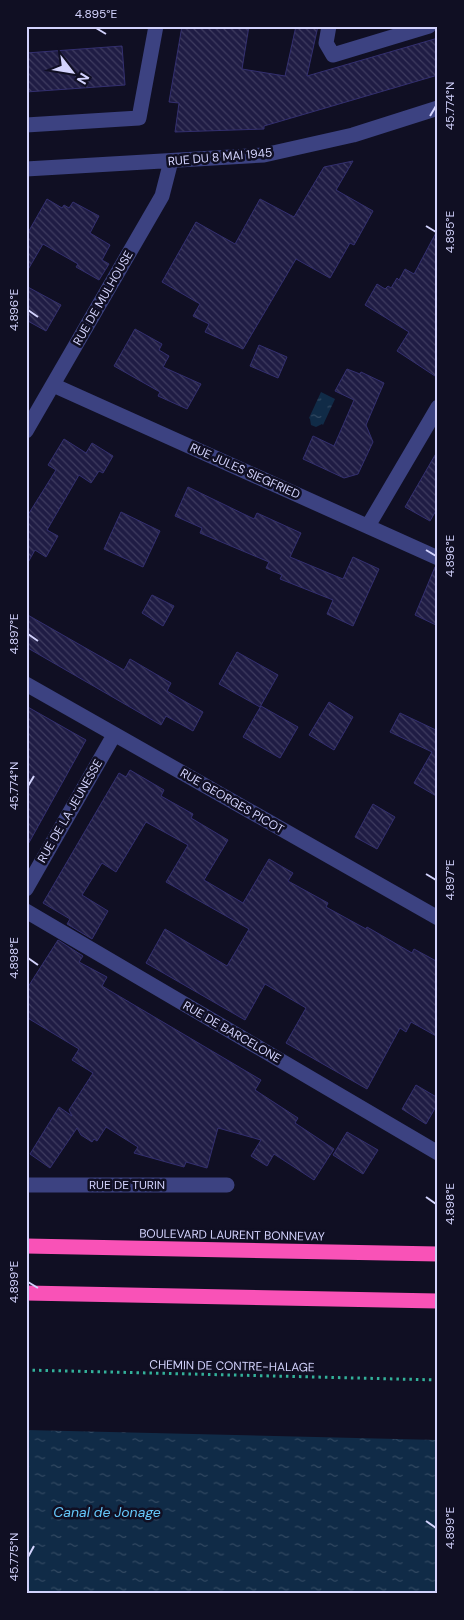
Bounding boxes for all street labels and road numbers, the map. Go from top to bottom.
street label: RUE DU 8 MAI 1945 [167,144,273,170]
street label: RUE DE MULHOUSE [69,248,137,348]
street label: RUE JULES SIEGFRIED [187,439,303,503]
street label: RUE DE LA JEUNESSE [34,756,106,866]
street label: RUE GEORGES PICOT [177,765,287,837]
street label: RUE DE BARCELONE [180,997,284,1067]
street label: RUE DE TURIN [89,1177,165,1193]
street label: BOULEVARD LAURENT BONNEVAY [139,1225,325,1245]
street label: CHEMIN DE CONTRE-HALAGE [149,1357,315,1375]

